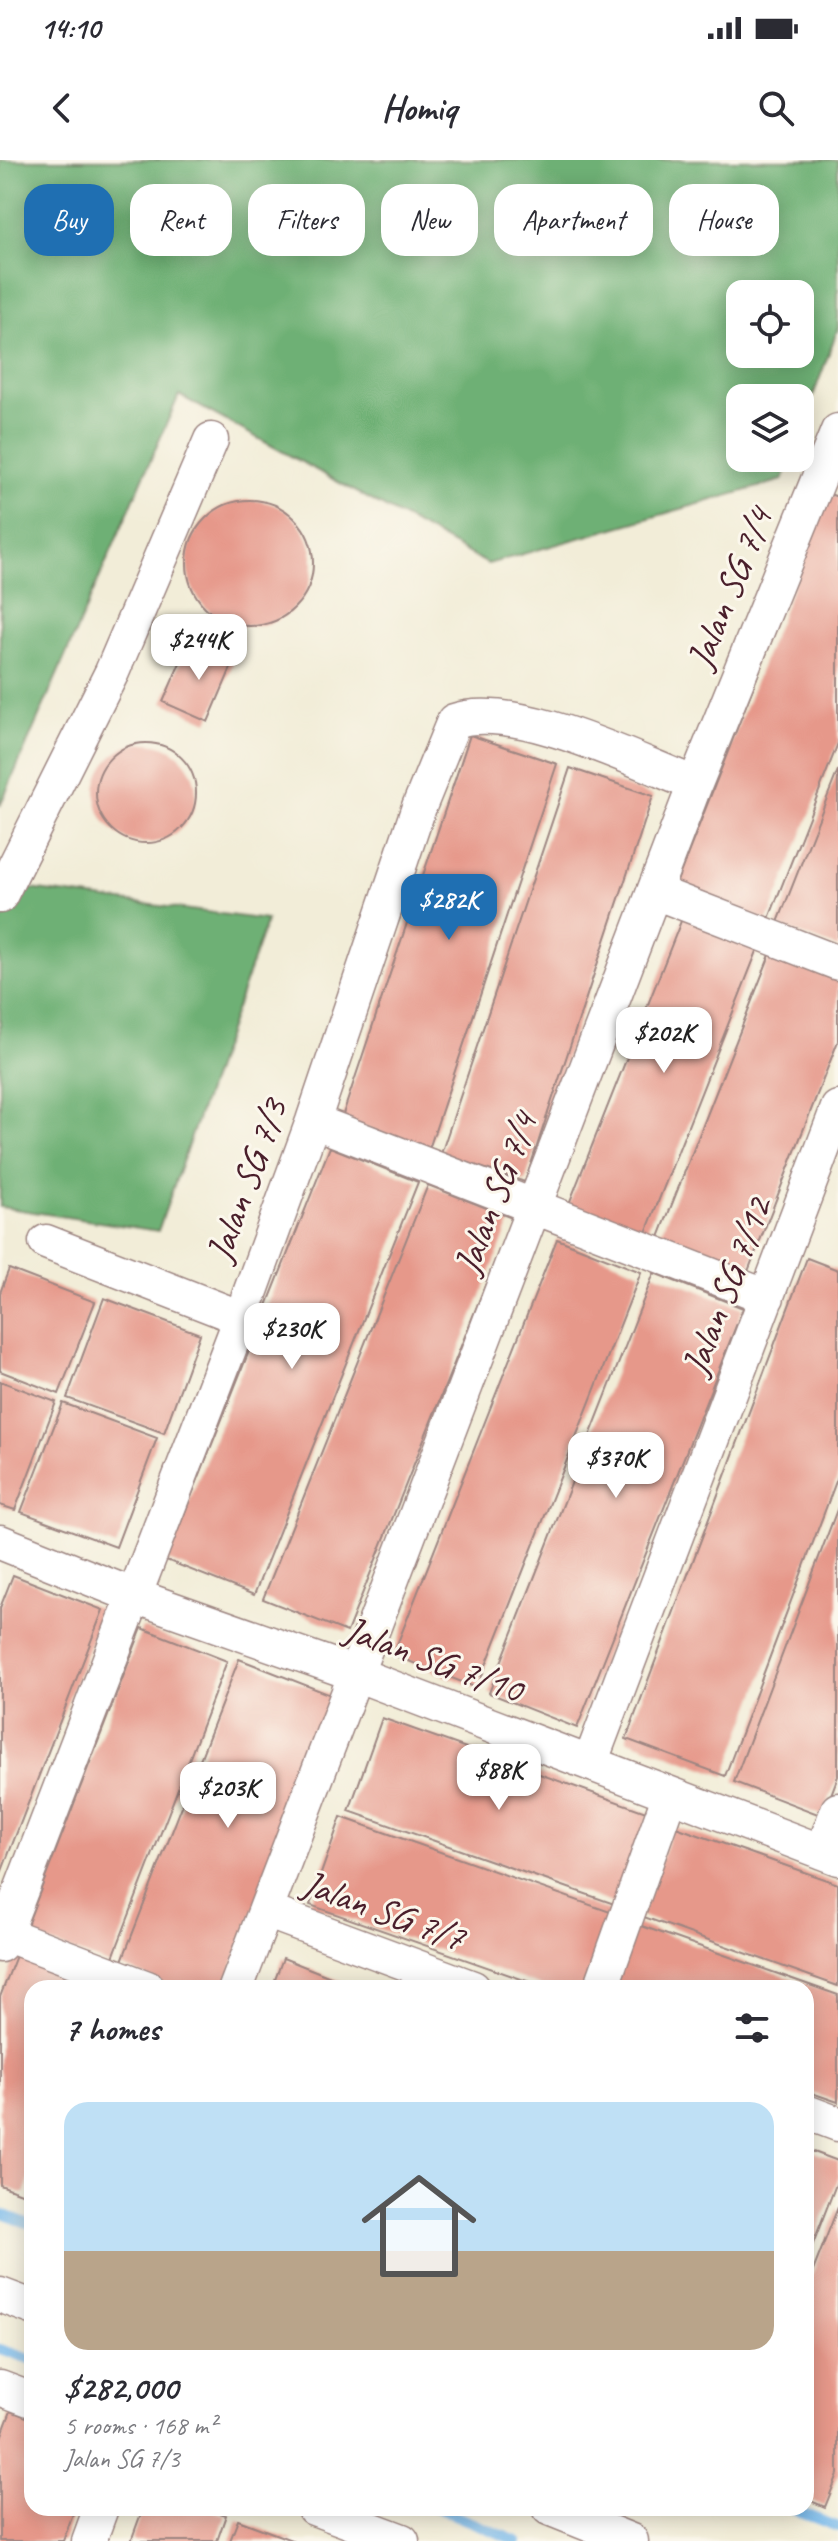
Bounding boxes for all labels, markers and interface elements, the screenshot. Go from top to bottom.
text: 14:10 [40,9,100,47]
text: Homiq [382,85,456,131]
icon: back [40,86,84,130]
icon: search [754,86,798,130]
chip: Buy [24,184,114,256]
chip: Rent [130,184,232,256]
chip: Filters [248,184,365,256]
chip: New [381,184,478,256]
chip: Apartment [494,184,653,256]
chip: House [669,184,779,256]
map controls [726,280,814,472]
button: locate [726,280,814,368]
button: layers [726,384,814,472]
street label: Jalan SG 7/4 [675,497,784,677]
pin: $244K [143,614,255,682]
text: $244K [169,623,229,656]
pin: $282K [393,874,505,942]
text: $282K [419,883,479,916]
pin: $202K [608,1007,720,1075]
text: $202K [634,1016,694,1049]
street label: Jalan SG 7/3 [195,1090,298,1270]
street label: Jalan SG 7/4 [443,1102,549,1282]
street label: Jalan SG 7/12 [670,1188,783,1383]
pin: $230K [236,1303,348,1371]
text: $230K [262,1312,322,1345]
pin: $370K [560,1432,672,1500]
text: $370K [586,1441,646,1474]
street label: Jalan SG 7/10 [336,1605,532,1714]
pin: $88K [452,1744,546,1812]
text: $88K [475,1753,523,1786]
pin: $203K [172,1762,284,1830]
text: $203K [198,1771,258,1804]
street label: Jalan SG 7/7 [294,1859,473,1962]
icon: filters [730,2006,774,2050]
text: 7 homes [64,2007,160,2050]
icon: home [347,2154,491,2298]
text: $282,000 [64,2366,178,2409]
text: 5 rooms · 168 m² [64,2409,216,2442]
text: Jalan SG 7/3 [64,2442,180,2475]

